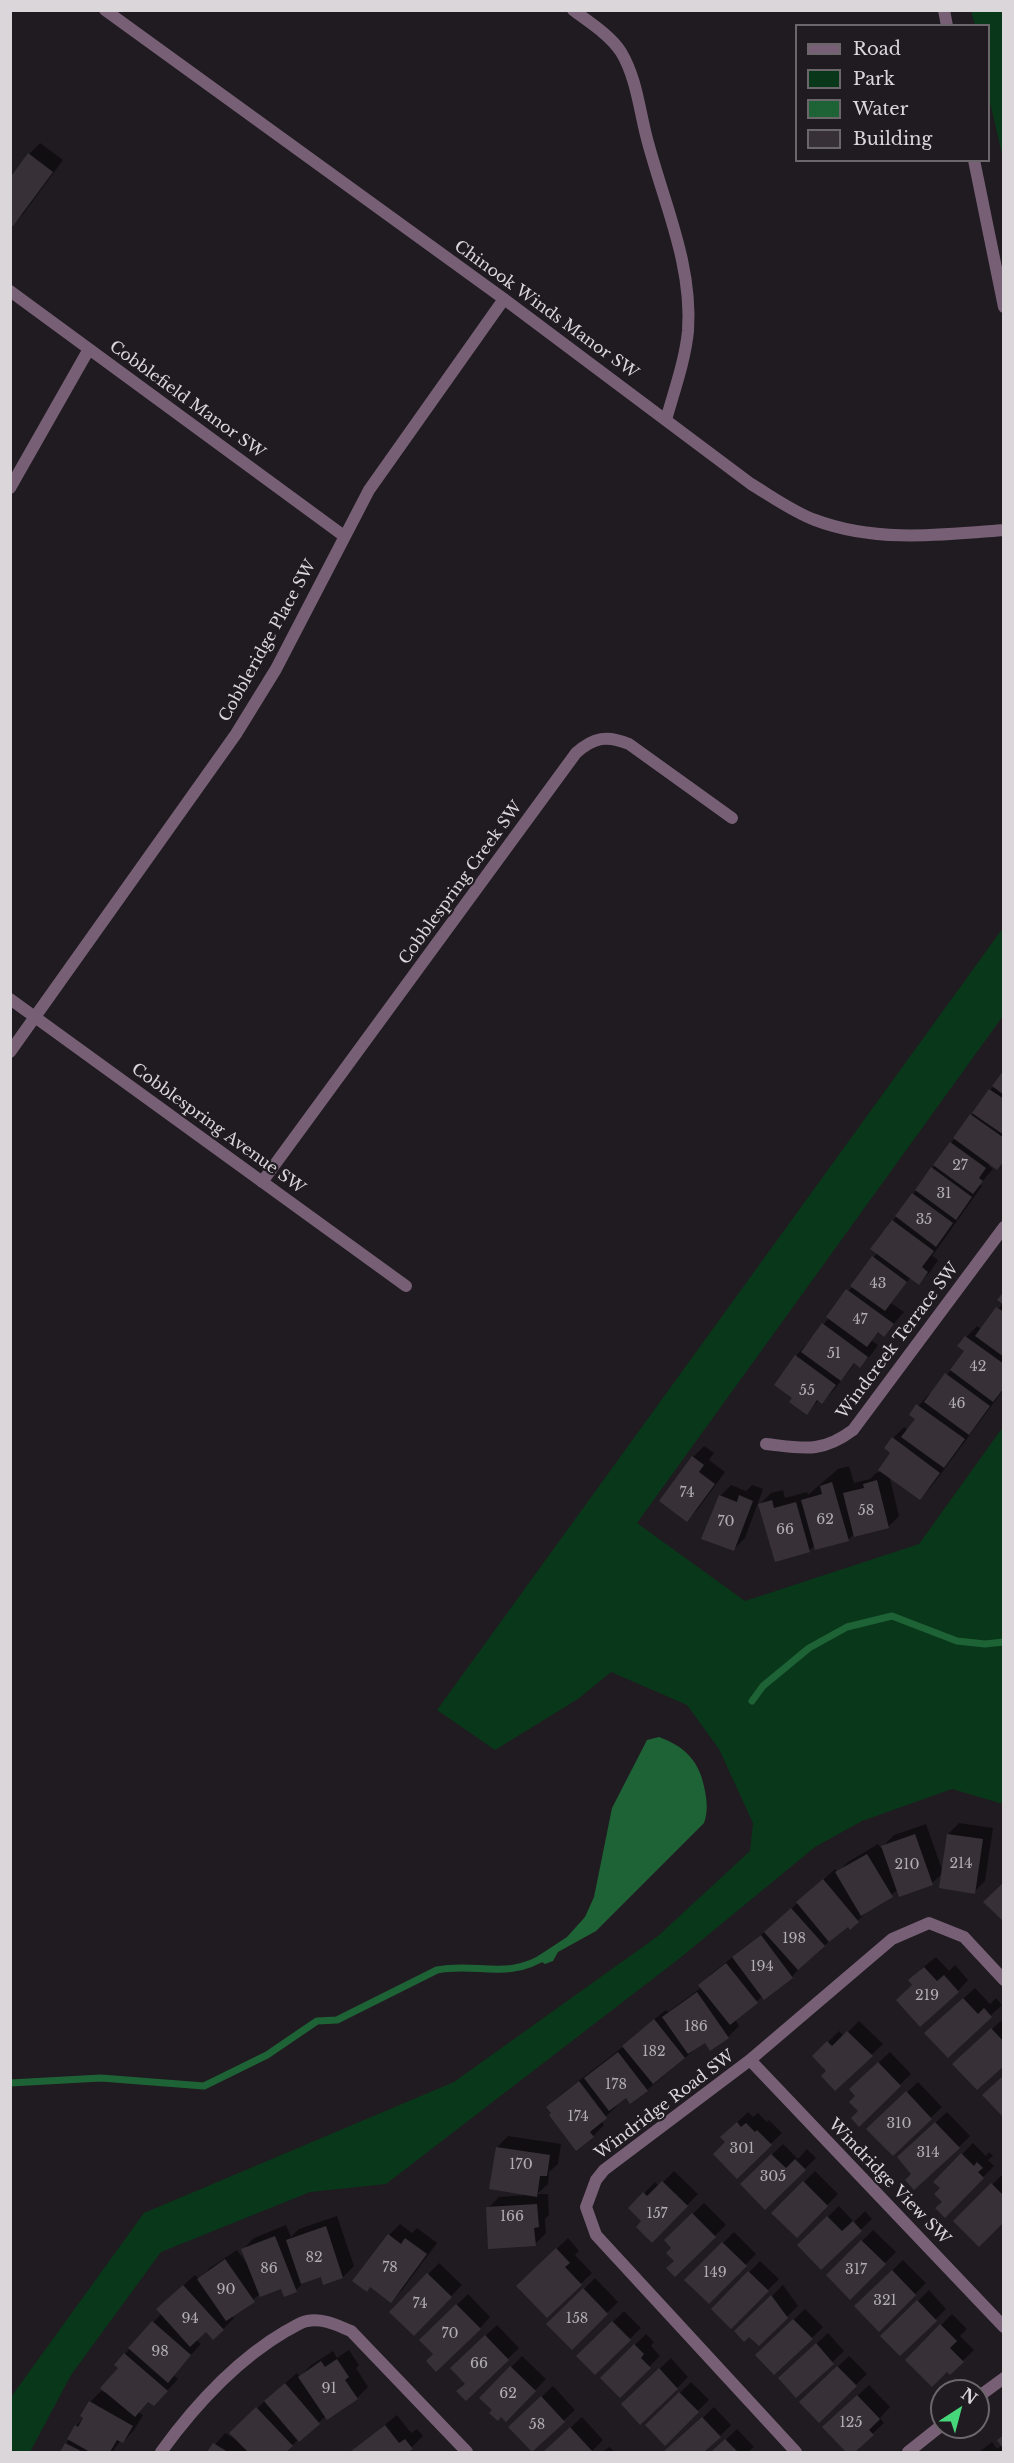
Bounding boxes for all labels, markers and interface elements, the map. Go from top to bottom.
legend [795,24,990,162]
text: Road [853,38,901,60]
text: Park [853,68,895,90]
text: Water [853,98,908,120]
text: Building [853,128,932,150]
street label: Chinook Winds Manor SW [450,237,642,383]
street label: Cobblefield Manor SW [105,337,269,463]
street label: Cobbleridge Place SW [215,557,321,725]
street label: Cobblespring Creek SW [395,798,527,968]
street label: Cobblespring Avenue SW [128,1060,308,1198]
house number: 27 [952,1158,968,1174]
house number: 31 [937,1186,951,1202]
house number: 35 [916,1212,932,1228]
street label: Windcreek Terrace SW [833,1259,963,1423]
house number: 43 [870,1276,886,1292]
house number: 47 [852,1312,868,1328]
house number: 51 [827,1346,841,1362]
house number: 42 [970,1359,986,1375]
house number: 55 [799,1383,815,1399]
house number: 46 [948,1396,966,1412]
house number: 74 [680,1485,694,1501]
house number: 58 [858,1503,874,1519]
house number: 62 [816,1512,834,1528]
house number: 70 [717,1514,735,1530]
house number: 66 [776,1522,794,1538]
house number: 214 [949,1856,973,1872]
house number: 210 [895,1857,919,1873]
house number: 198 [782,1931,806,1947]
house number: 194 [750,1959,774,1975]
house number: 219 [915,1988,939,2004]
house number: 186 [684,2019,708,2035]
house number: 182 [642,2044,666,2060]
street label: Windridge Road SW [592,2046,738,2164]
house number: 178 [605,2077,627,2093]
house number: 174 [567,2109,589,2125]
street label: Windridge View SW [824,2115,954,2249]
house number: 310 [887,2116,911,2132]
house number: 301 [730,2141,754,2157]
house number: 314 [916,2145,940,2161]
house number: 170 [509,2157,533,2173]
house number: 305 [760,2169,786,2185]
house number: 157 [646,2206,668,2222]
house number: 166 [500,2209,524,2225]
house number: 82 [305,2250,323,2266]
house number: 78 [382,2260,398,2276]
house number: 86 [260,2261,278,2277]
house number: 317 [845,2262,867,2278]
house number: 149 [703,2265,727,2281]
house number: 90 [217,2282,235,2298]
house number: 321 [873,2293,897,2309]
house number: 74 [413,2296,427,2312]
house number: 94 [181,2311,199,2327]
house number: 158 [566,2311,588,2327]
house number: 70 [441,2326,459,2342]
house number: 98 [151,2344,169,2360]
house number: 66 [470,2356,488,2372]
north arrow [930,2379,990,2439]
house number: 91 [321,2381,337,2397]
text: N [957,2384,981,2409]
house number: 62 [499,2386,517,2402]
house number: 125 [840,2415,862,2431]
house number: 58 [529,2417,545,2433]

